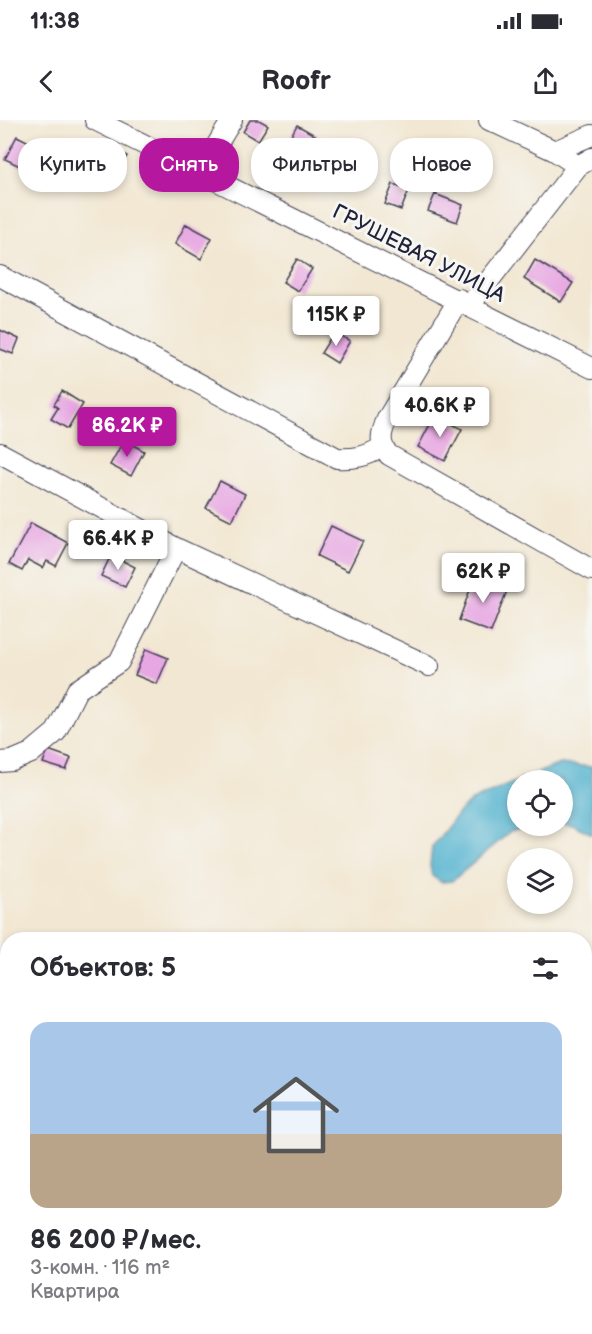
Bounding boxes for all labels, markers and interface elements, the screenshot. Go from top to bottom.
text: 11:38 [30,8,80,35]
icon: back [30,65,63,98]
text: Roofr [261,65,331,97]
icon: share [529,65,562,98]
chip: Купить [18,138,127,192]
chip: Снять [139,138,239,192]
chip: Фильтры [251,138,378,192]
chip: Новое [390,138,493,192]
street label: ГРУШЕВАЯ УЛИЦА [328,199,510,308]
pin: 115K ₽ [287,296,385,347]
text: 115K ₽ [306,303,366,327]
pin: 40.6K ₽ [385,387,495,438]
text: 40.6K ₽ [404,394,476,418]
pin: 86.2K ₽ [72,407,182,458]
text: 86.2K ₽ [91,414,163,438]
pin: 66.4K ₽ [63,520,173,571]
text: 66.4K ₽ [82,527,154,551]
pin: 62K ₽ [441,553,525,604]
text: 62K ₽ [456,560,510,584]
map controls [507,770,573,914]
button: locate [507,770,573,836]
button: layers [507,848,573,914]
icon: filters [529,952,562,985]
text: Объектов: 5 [30,953,176,984]
icon: home [242,1061,350,1169]
text: 86 200 ₽/мес. [30,1225,201,1256]
text: 3-комн. · 116 m² [30,1256,170,1280]
text: Квартира [30,1280,120,1304]

